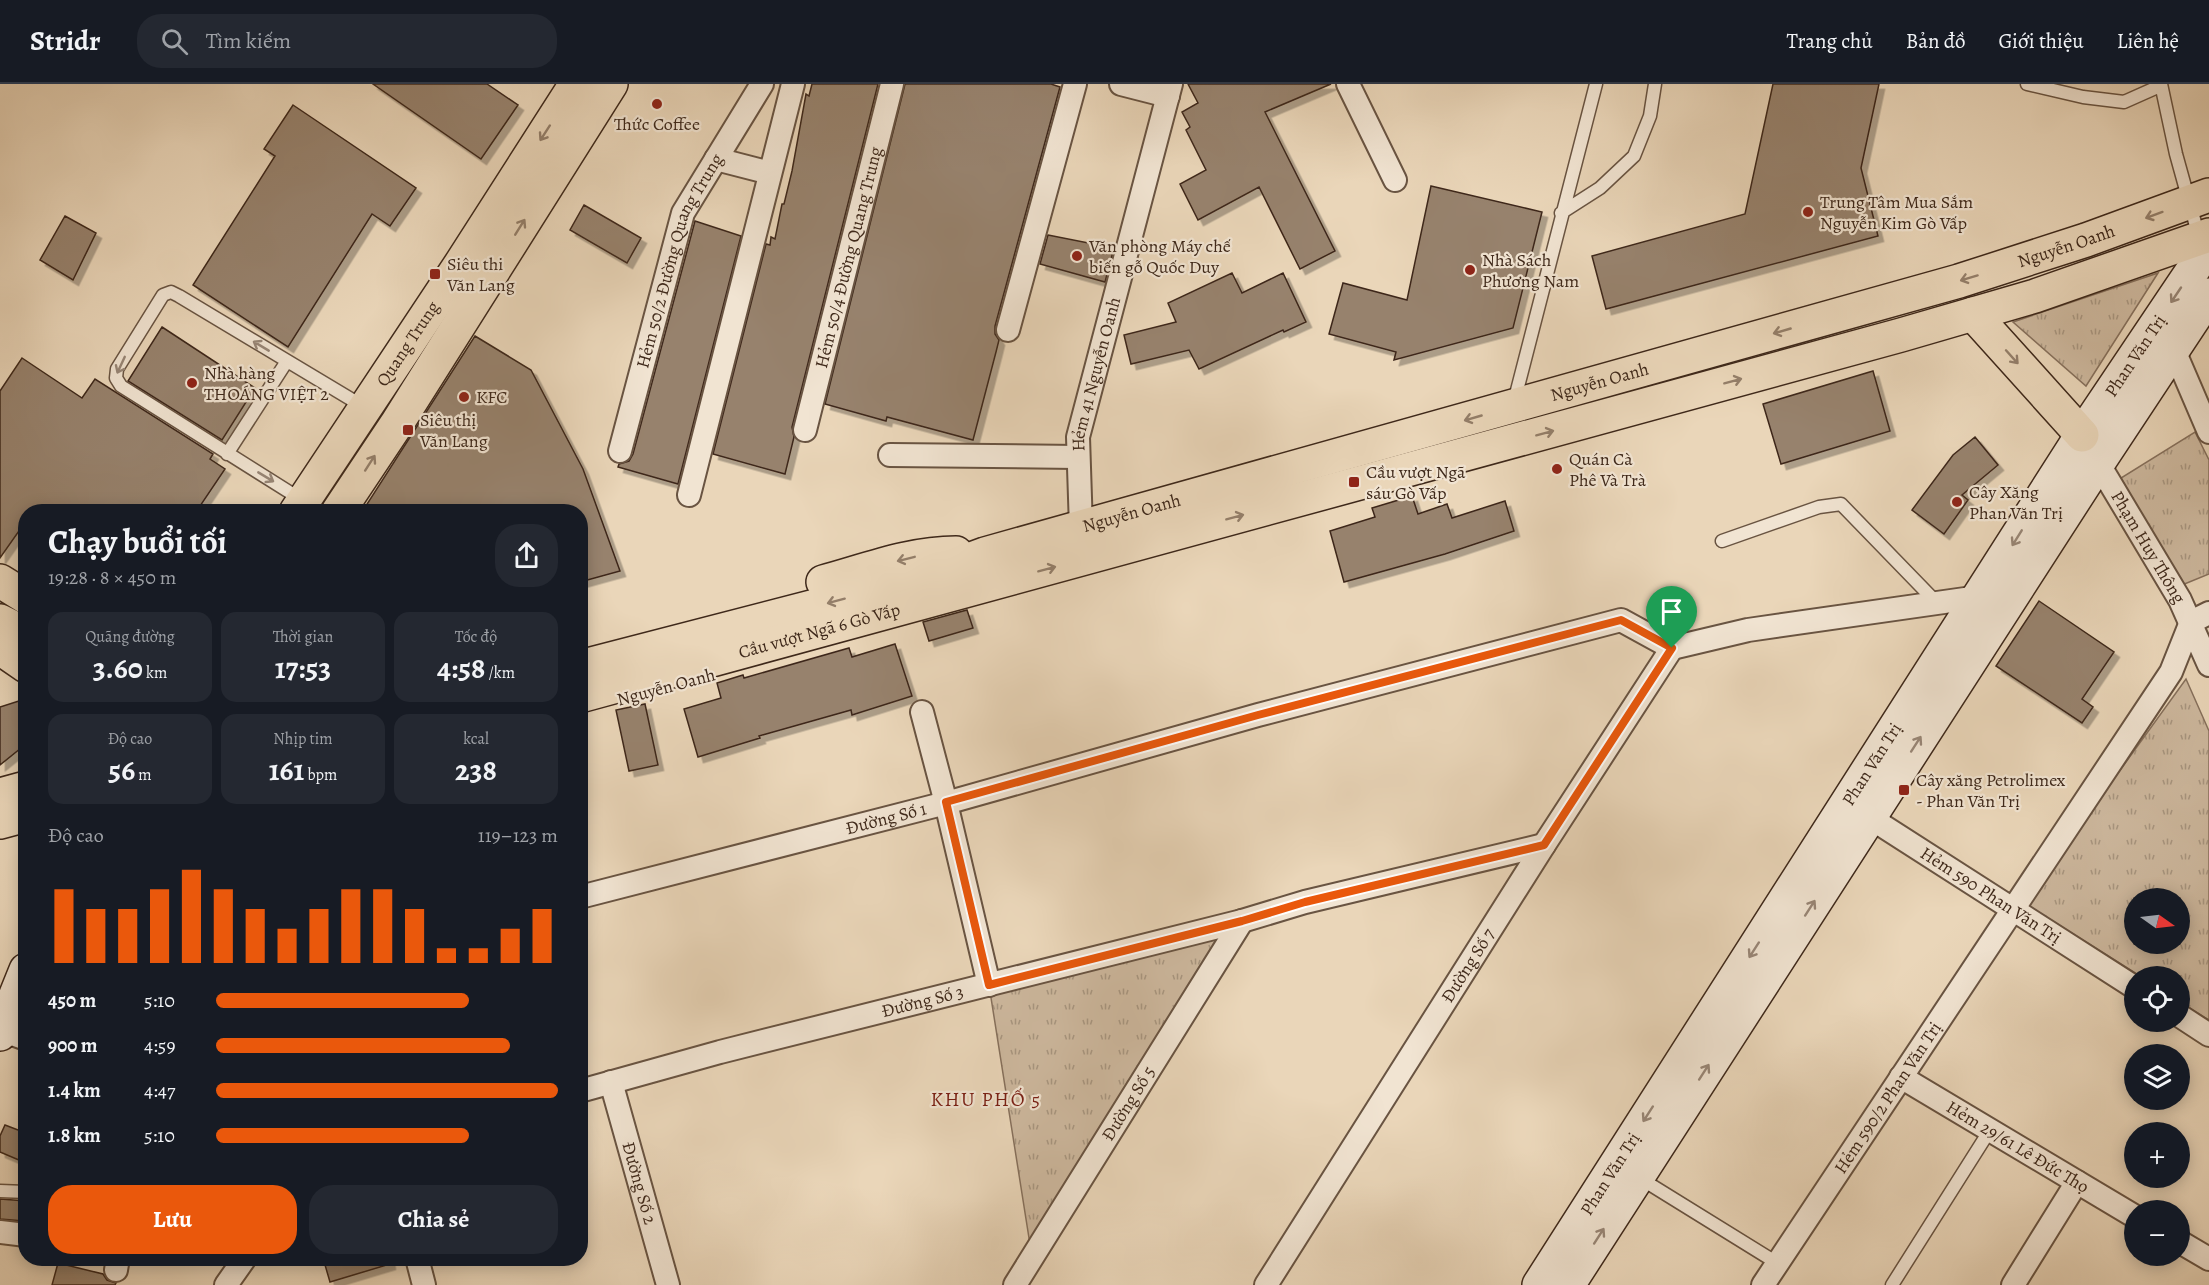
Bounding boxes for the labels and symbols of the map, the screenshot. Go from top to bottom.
marker: Thức Coffee [650,97,664,111]
place label: Thức Coffee [614,112,700,136]
one-way arrow [539,124,551,141]
street label: Hẻm 50/4 Đường Quang Trung [809,144,888,371]
street label: Hẻm 50/2 Đường Quang Trung [630,149,729,371]
place label: Trung Tâm Mua Sắm Nguyễn Kim Gò Vấp [1820,190,1973,235]
marker: Trung Tâm Mua Sắm Nguyễn Kim Gò Vấp [1801,205,1815,219]
one-way arrow [2145,211,2164,222]
street label: Nguyễn Oanh [2014,218,2118,273]
one-way arrow [514,219,526,236]
place label: Văn phòng Máy chế biến gỗ Quốc Duy [1088,234,1231,279]
place label: Nhà Sách Phương Nam [1482,248,1579,293]
marker: Văn phòng Máy chế biến gỗ Quốc Duy [1070,249,1084,263]
place label: Siêu thi Văn Lang [446,252,515,297]
marker: Nhà Sách Phương Nam [1463,263,1477,277]
marker: Siêu thi Văn Lang [428,267,442,281]
one-way arrow [1960,273,1979,284]
one-way arrow [2170,286,2182,303]
street label: Hẻm 41 Nguyễn Oanh [1066,294,1126,452]
street label: Quang Trung [371,296,445,391]
street label: Phan Văn Trị [2099,310,2171,402]
one-way arrow [1773,326,1792,337]
one-way arrow [253,339,270,351]
one-way arrow [2005,350,2019,365]
one-way arrow [114,355,126,373]
street label: Nguyễn Oanh [1548,356,1652,407]
place label: Nhà hàng THOÁNG VIỆT 2 [204,361,329,406]
one-way arrow [1723,375,1742,386]
marker: Nhà hàng THOÁNG VIỆT 2 [185,376,199,390]
place label: KFC [476,385,508,409]
marker: KFC [457,390,471,404]
place label: Siêu thị Văn Lang [419,408,488,453]
one-way arrow [1464,412,1483,424]
marker: Siêu thị Văn Lang [401,423,415,437]
one-way arrow [1535,426,1554,438]
place label: Quán Cà Phê Và Trà [1569,447,1647,492]
one-way arrow [364,454,377,471]
place label: Cầu vượt Ngã sáu Gò Vấp [1366,460,1466,505]
marker: Quán Cà Phê Và Trà [1550,462,1564,476]
one-way arrow [257,472,274,484]
marker: Cầu vượt Ngã sáu Gò Vấp [1347,475,1361,489]
place label: Cây Xăng Phan Văn Trị [1969,480,2063,525]
street label: Phạm Huy Thông [2105,486,2191,608]
street label: Nguyễn Oanh [1080,488,1184,538]
marker: Cây Xăng Phan Văn Trị [1950,495,1964,509]
one-way arrow [1225,511,1244,523]
one-way arrow [2010,529,2022,546]
one-way arrow [897,553,916,565]
one-way arrow [1037,563,1056,574]
pin [1646,586,1697,648]
one-way arrow [826,596,845,608]
street label: Cầu vượt Ngã 6 Gò Vấp [736,597,903,664]
street label: Nguyễn Oanh [614,662,718,712]
street label: Phan Văn Trị [1836,718,1907,810]
one-way arrow [1910,736,1922,753]
place label: Cây xăng Petrolimex - Phan Văn Trị [1916,768,2066,813]
marker: Cây xăng Petrolimex - Phan Văn Trị [1897,783,1911,797]
street label: Đường Số 1 [843,797,929,840]
street label: Hẻm 590 Phan Văn Trị [1916,841,2066,949]
north arrow [2124,888,2190,954]
one-way arrow [1805,900,1817,917]
street label: Đường Số 7 [1435,923,1501,1007]
one-way arrow [1747,941,1759,958]
street label: Đường Số 3 [879,979,966,1023]
street label: Hẻm 590/2 Phan Văn Trị [1828,1017,1947,1178]
street label: Đường Số 5 [1096,1061,1161,1145]
one-way arrow [1698,1063,1711,1080]
district label: KHU PHỐ 5 [930,1086,1042,1113]
street label: Hẻm 29/61 Lê Đức Thọ [1942,1095,2094,1199]
one-way arrow [1642,1106,1655,1123]
street label: Phan Văn Trị [1575,1128,1645,1220]
street label: Đường Số 2 [616,1139,663,1228]
one-way arrow [1593,1228,1605,1245]

